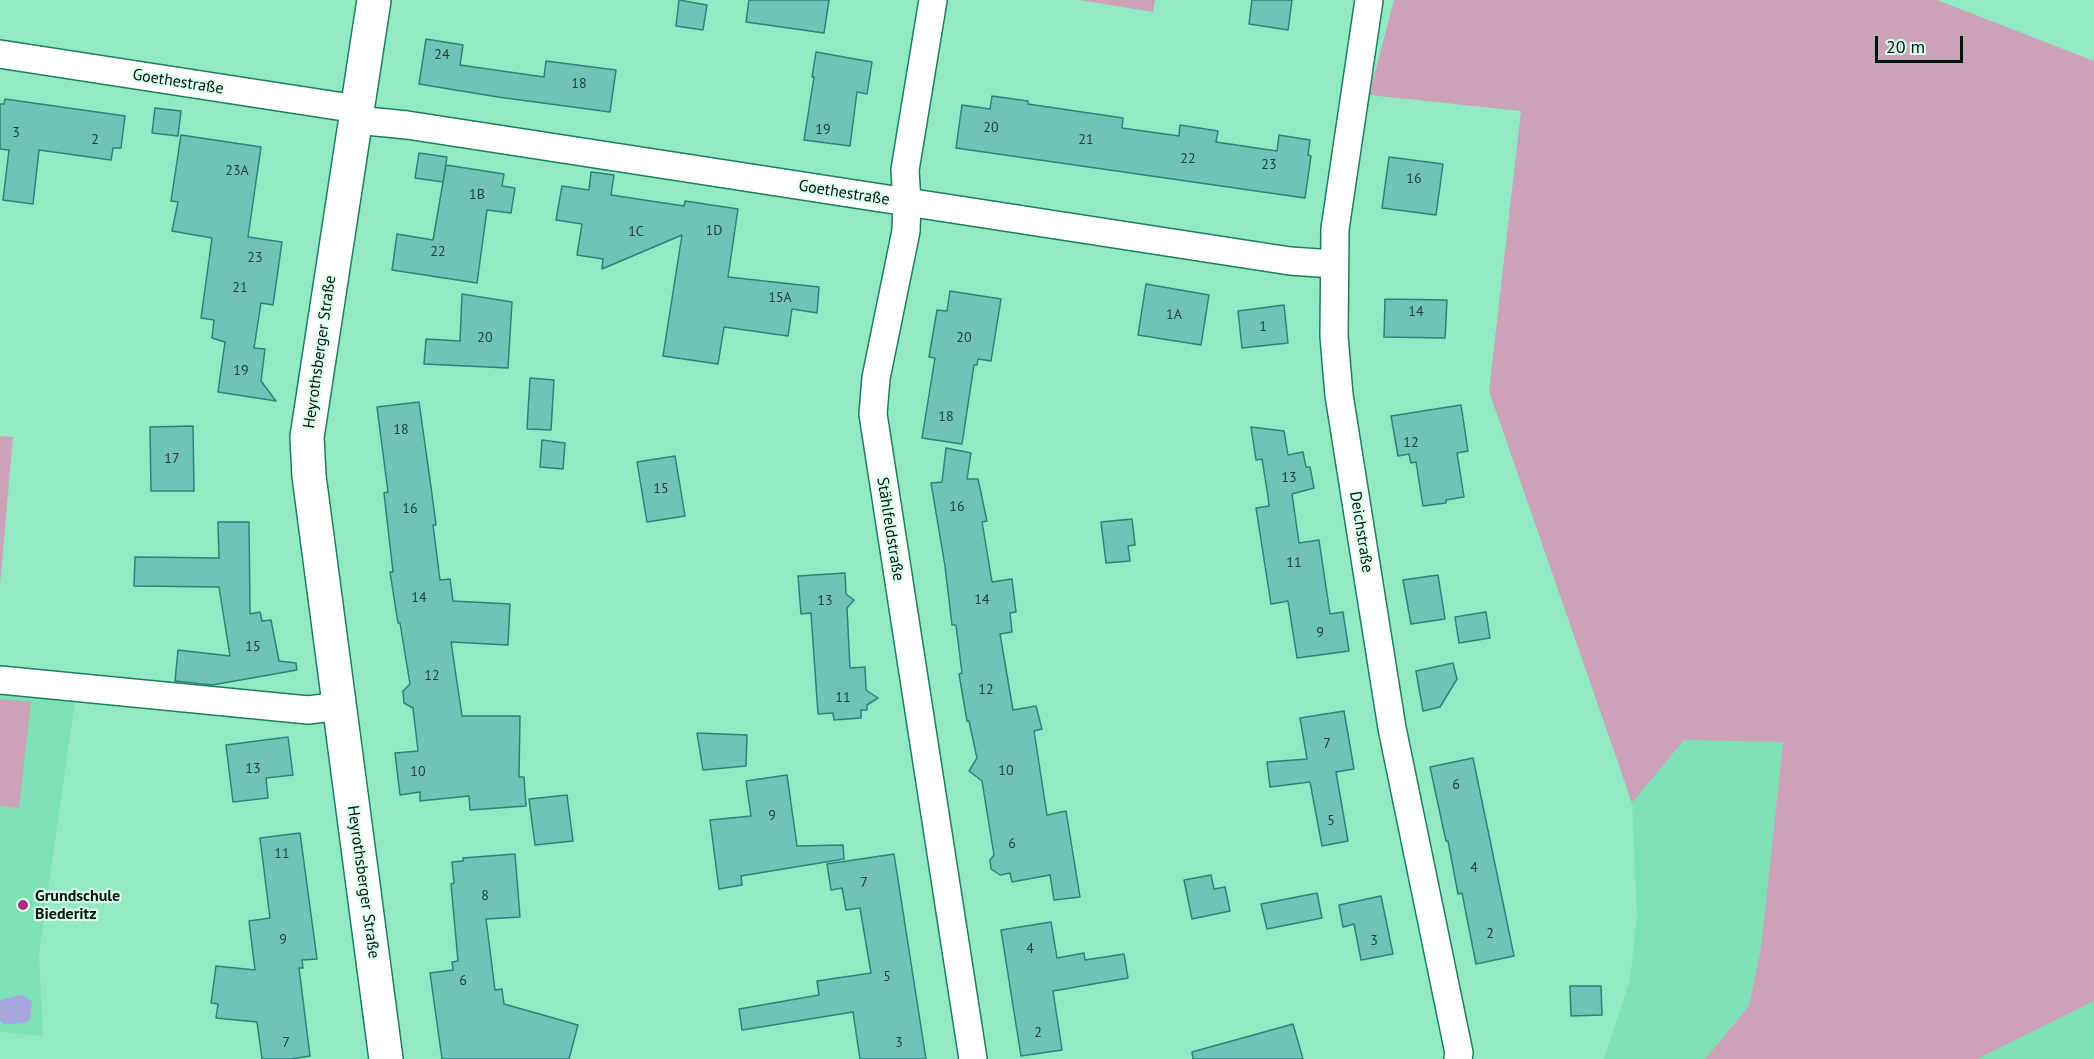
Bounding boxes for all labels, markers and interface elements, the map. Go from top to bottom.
scale bar [1878,24,1966,62]
text: 20 m [1886,35,1925,58]
house number: 24 [434,47,450,63]
street label: Goethestraße [131,65,225,99]
house number: 18 [571,76,587,92]
house number: 20 [983,120,999,136]
house number: 19 [815,122,831,138]
house number: 3 [12,125,20,141]
house number: 2 [91,132,99,148]
house number: 21 [1078,132,1094,148]
house number: 22 [1180,151,1196,167]
house number: 23 [1261,157,1277,173]
house number: 23A [225,163,249,179]
house number: 16 [1406,171,1422,187]
street label: Goethestraße [797,176,891,210]
house number: 1B [469,187,485,203]
house number: 1D [706,223,722,239]
house number: 1C [628,224,644,240]
house number: 22 [430,244,446,260]
house number: 23 [247,250,263,266]
street label: Heyrothsberger Straße [300,274,340,430]
house number: 21 [232,280,248,296]
house number: 15A [768,290,792,306]
house number: 14 [1408,304,1424,320]
house number: 1A [1166,307,1182,323]
house number: 1 [1259,319,1267,335]
house number: 20 [477,330,493,346]
house number: 20 [956,330,972,346]
house number: 19 [233,363,249,379]
house number: 18 [938,409,954,425]
house number: 18 [393,422,409,438]
house number: 12 [1403,435,1419,451]
house number: 17 [164,451,180,467]
house number: 13 [1281,470,1297,486]
street label: Stählfeldstraße [872,476,908,582]
house number: 15 [653,481,669,497]
street label: Deichstraße [1345,490,1377,574]
house number: 16 [949,499,965,515]
house number: 16 [402,501,418,517]
house number: 11 [1286,555,1302,571]
house number: 14 [411,590,427,606]
house number: 14 [974,592,990,608]
house number: 13 [817,593,833,609]
house number: 9 [1316,625,1324,641]
house number: 15 [245,639,261,655]
house number: 12 [424,668,440,684]
house number: 12 [978,682,994,698]
house number: 11 [835,690,851,706]
house number: 7 [1323,736,1331,752]
house number: 13 [245,761,261,777]
house number: 10 [998,763,1014,779]
house number: 10 [410,764,426,780]
house number: 6 [1452,777,1460,793]
street label: Heyrothsberger Straße [343,804,383,960]
house number: 9 [768,808,776,824]
house number: 5 [1327,813,1335,829]
house number: 6 [1008,836,1016,852]
house number: 11 [274,846,290,862]
house number: 4 [1470,860,1478,876]
house number: 7 [860,875,868,891]
place label: Grundschule Biederitz [35,886,120,924]
house number: 8 [481,888,489,904]
marker: Grundschule Biederitz [16,898,30,912]
house number: 2 [1486,926,1494,942]
house number: 9 [279,932,287,948]
house number: 3 [1370,933,1378,949]
house number: 4 [1026,941,1034,957]
house number: 5 [883,969,891,985]
house number: 6 [459,973,467,989]
house number: 2 [1034,1025,1042,1041]
house number: 7 [282,1035,290,1051]
house number: 3 [895,1035,903,1051]

